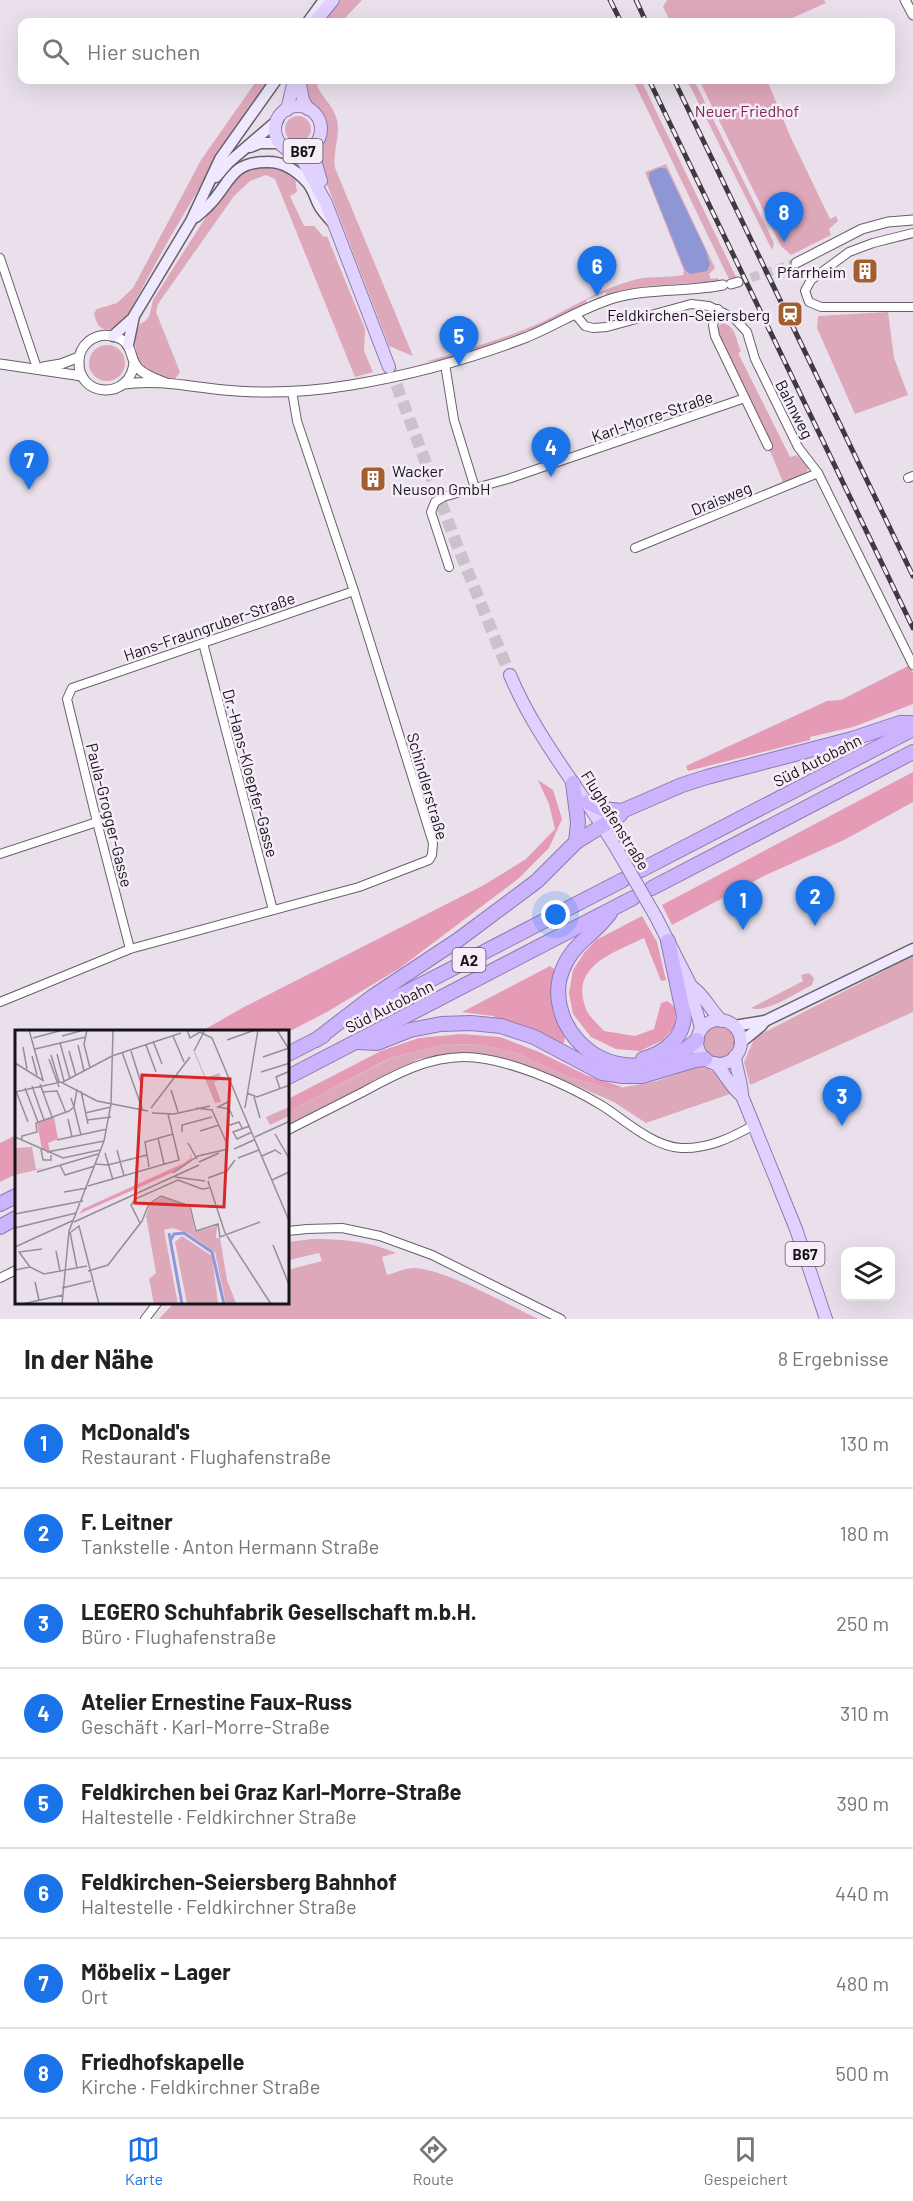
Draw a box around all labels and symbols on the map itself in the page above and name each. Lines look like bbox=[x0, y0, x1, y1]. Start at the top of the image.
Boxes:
park label: Neuer Friedhof bbox=[695, 101, 799, 120]
road number: B67 bbox=[284, 139, 322, 163]
pin: 8 bbox=[764, 192, 804, 242]
pin: 6 bbox=[578, 246, 616, 296]
building icon: Pfarrheim bbox=[850, 256, 880, 286]
place label: Pfarrheim bbox=[777, 262, 846, 281]
station icon: Feldkirchen-Seiersberg bbox=[775, 299, 805, 329]
place label: Feldkirchen-Seiersberg bbox=[607, 305, 770, 324]
pin: 5 bbox=[440, 316, 478, 366]
street label: Bahnweg bbox=[772, 376, 818, 442]
street label: Karl-Morre-Straße bbox=[589, 386, 715, 446]
pin: 4 bbox=[532, 428, 570, 477]
pin: 7 bbox=[9, 440, 48, 490]
place label: Wacker Neuson GmbH bbox=[392, 461, 490, 498]
building icon: Wacker Neuson GmbH bbox=[358, 464, 388, 494]
street label: Draisweg bbox=[688, 477, 754, 519]
street label: Hans-Fraungruber-Straße bbox=[121, 588, 297, 664]
street label: Dr.-Hans-Kloepfer-Gasse bbox=[219, 687, 283, 859]
street label: Schindlerstraße bbox=[404, 730, 452, 842]
street label: Süd Autobahn bbox=[770, 730, 864, 790]
street label: Paula-Grogger-Gasse bbox=[83, 741, 137, 889]
street label: Flughafenstraße bbox=[578, 767, 654, 873]
pin: 2 bbox=[796, 876, 834, 926]
pin: 1 bbox=[724, 880, 762, 930]
your location bbox=[541, 900, 570, 929]
road number: A2 bbox=[452, 948, 486, 972]
street label: Süd Autobahn bbox=[342, 976, 436, 1036]
inset map bbox=[15, 1030, 290, 1304]
pin: 3 bbox=[822, 1076, 862, 1126]
road number: B67 bbox=[786, 1242, 824, 1266]

